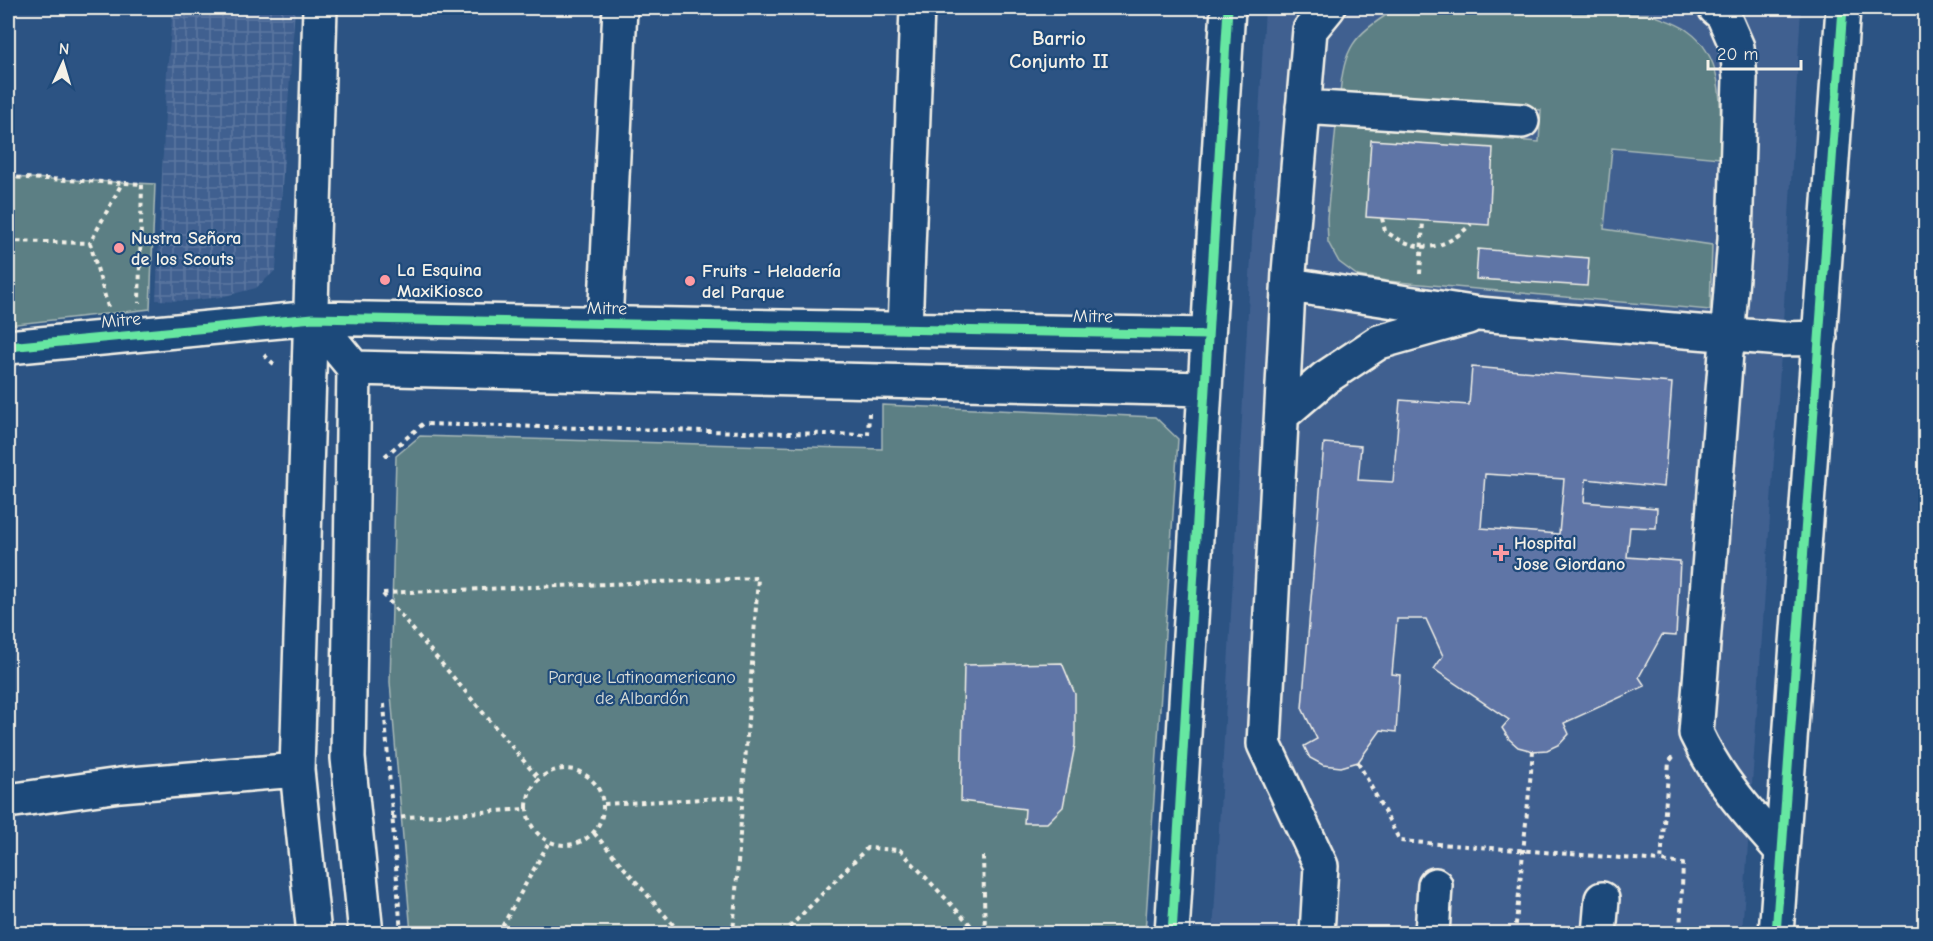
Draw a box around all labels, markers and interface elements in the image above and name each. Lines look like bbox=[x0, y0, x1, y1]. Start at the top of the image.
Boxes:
district label: Barrio Conjunto II bbox=[1009, 27, 1109, 73]
north arrow bbox=[33, 33, 93, 93]
scale bar bbox=[1708, 33, 1801, 71]
text: N bbox=[58, 40, 70, 58]
text: 20 m bbox=[1717, 44, 1758, 65]
place label: Nustra Señora de los Scouts bbox=[131, 228, 241, 270]
marker: Nustra Señora de los Scouts bbox=[112, 241, 126, 255]
place label: La Esquina MaxiKiosco bbox=[397, 260, 483, 302]
place label: Fruits - Heladería del Parque bbox=[702, 261, 841, 303]
marker: La Esquina MaxiKiosco bbox=[378, 273, 392, 287]
marker: Fruits - Heladería del Parque bbox=[683, 274, 697, 288]
street label: Mitre bbox=[587, 298, 627, 319]
street label: Mitre bbox=[1073, 306, 1113, 327]
street label: Mitre bbox=[100, 308, 142, 333]
place label: Hospital Jose Giordano bbox=[1514, 533, 1625, 575]
marker: Hospital Jose Giordano bbox=[1492, 544, 1510, 562]
park label: Parque Latinoamericano de Albardón bbox=[548, 667, 736, 709]

